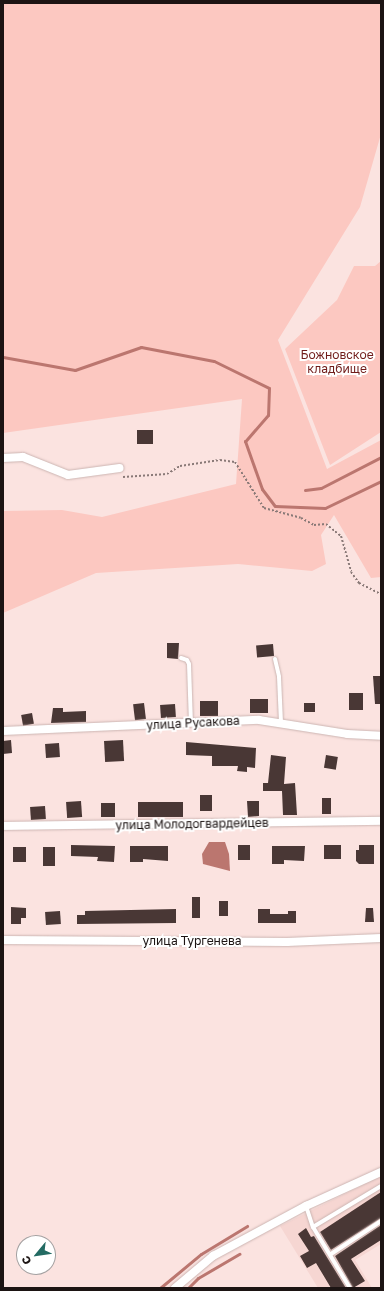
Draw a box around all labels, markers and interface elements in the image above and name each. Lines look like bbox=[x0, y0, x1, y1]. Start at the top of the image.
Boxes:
park label: Божновское кладбище bbox=[300, 348, 374, 376]
street label: улица Русакова bbox=[146, 713, 240, 733]
street label: улица Молодогвардейцев bbox=[115, 815, 269, 833]
street label: улица Тургенева bbox=[143, 934, 241, 948]
north arrow bbox=[16, 1235, 56, 1275]
text: С bbox=[18, 1254, 34, 1267]

